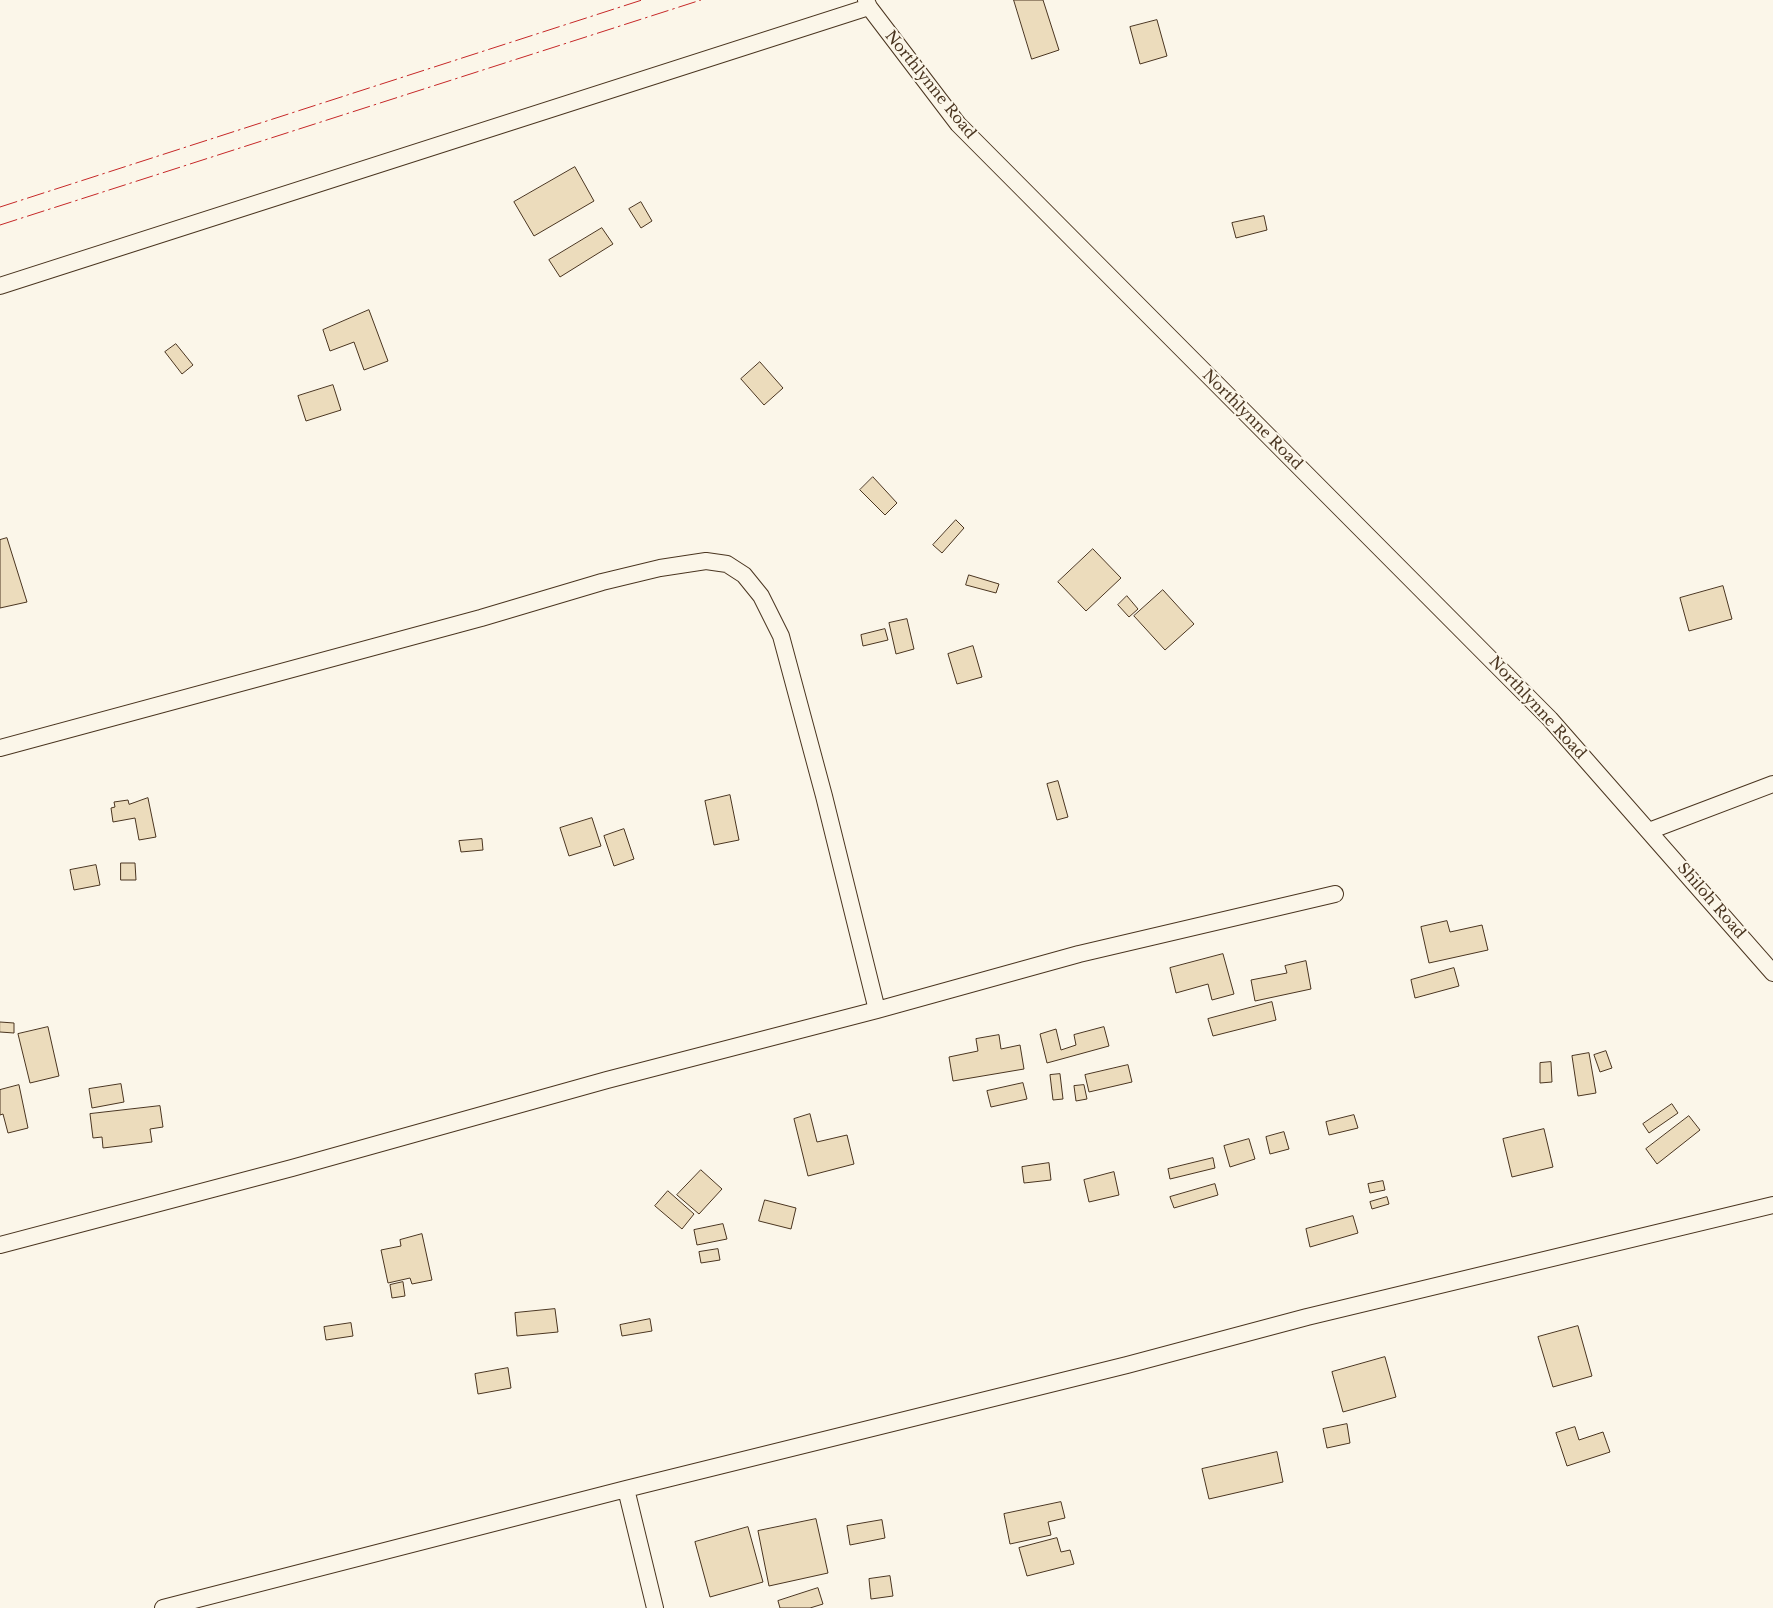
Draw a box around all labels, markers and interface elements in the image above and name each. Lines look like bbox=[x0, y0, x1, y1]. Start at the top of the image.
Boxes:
street label: Northlynne Road bbox=[881, 27, 979, 143]
street label: Northlynne Road bbox=[1198, 366, 1306, 474]
street label: Northlynne Road bbox=[1485, 653, 1589, 763]
street label: Shiloh Road bbox=[1673, 859, 1749, 943]

